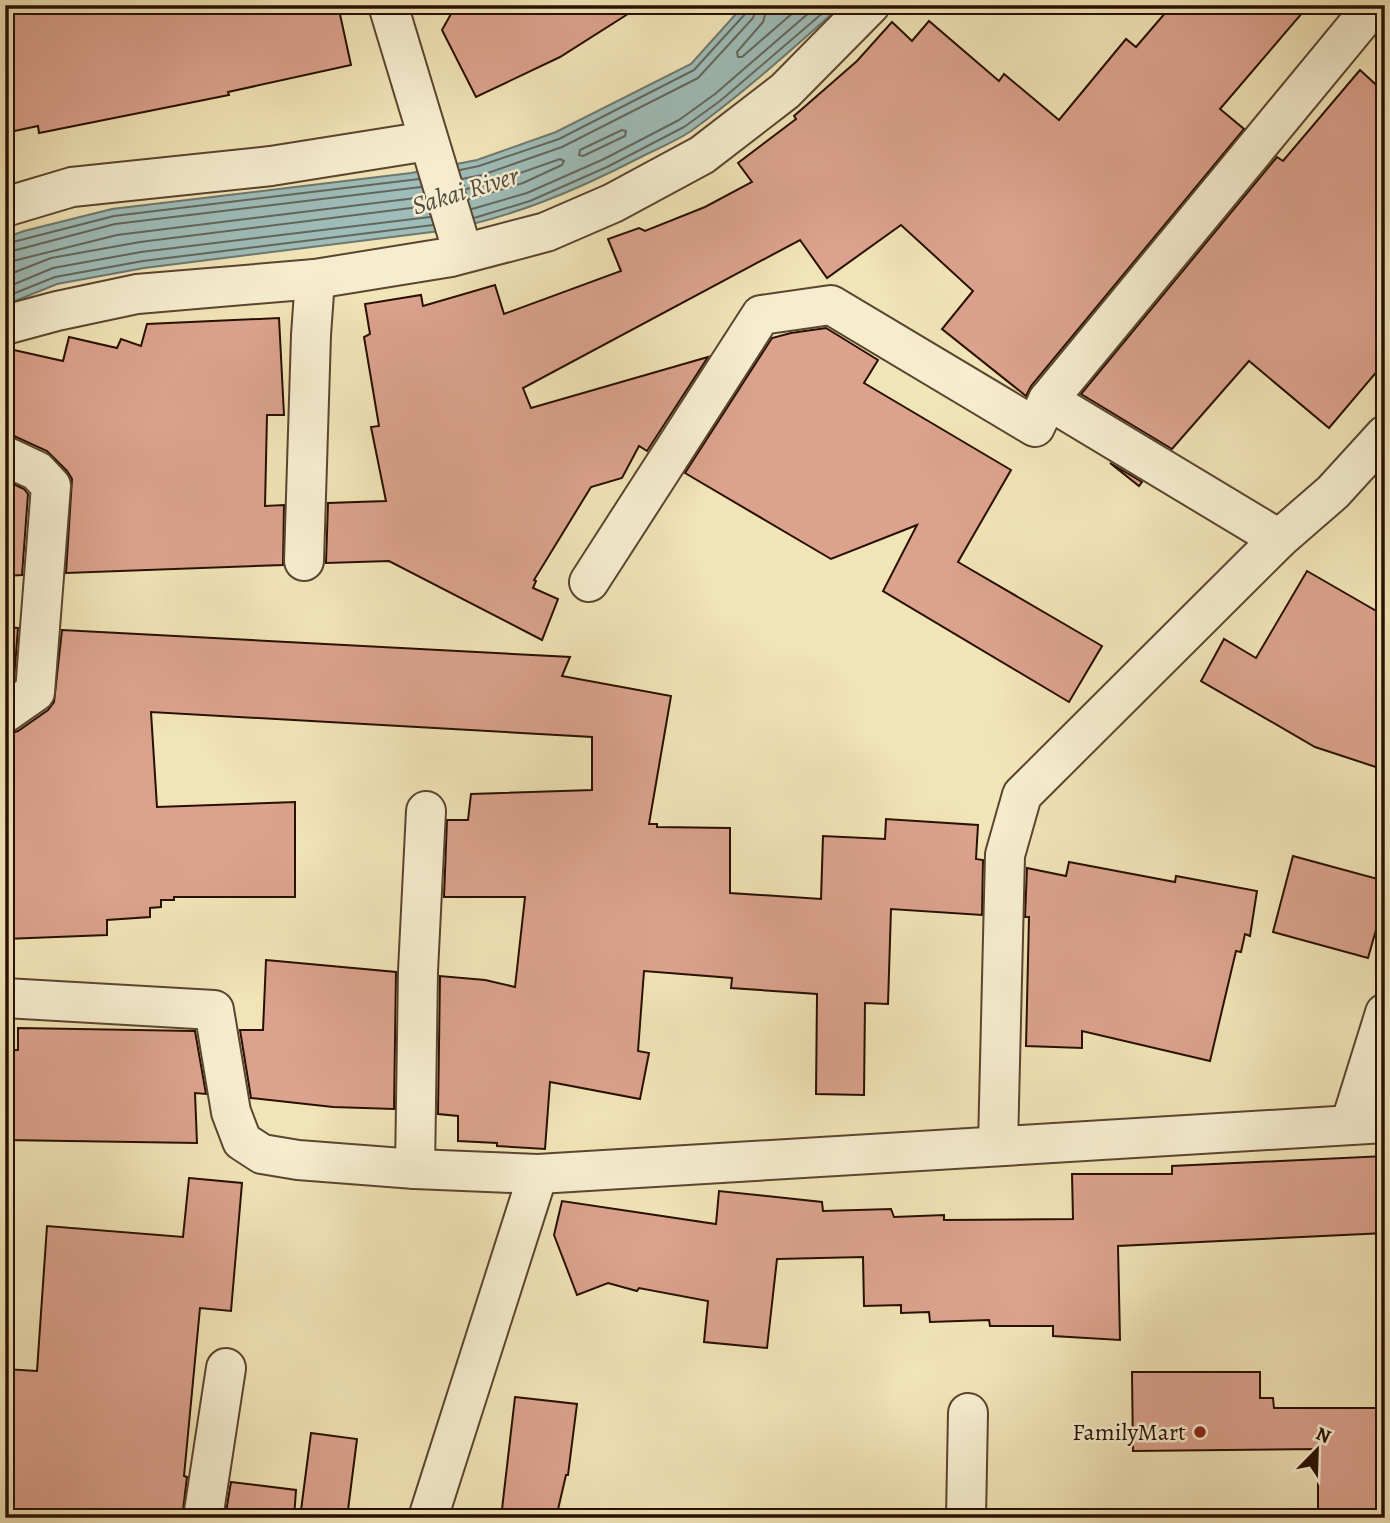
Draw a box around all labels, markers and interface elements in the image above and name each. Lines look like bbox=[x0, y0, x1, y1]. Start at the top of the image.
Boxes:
water label: Sakai River bbox=[408, 157, 524, 223]
north arrow bbox=[1282, 1414, 1352, 1484]
place label: FamilyMart bbox=[1072, 1416, 1186, 1448]
text: N bbox=[1312, 1421, 1335, 1450]
marker: FamilyMart bbox=[1192, 1424, 1208, 1440]

